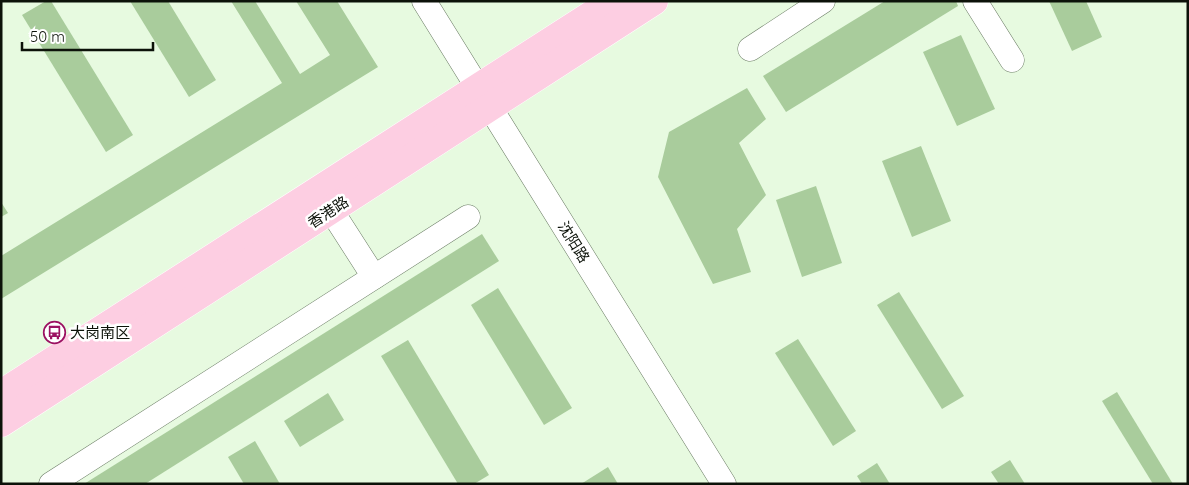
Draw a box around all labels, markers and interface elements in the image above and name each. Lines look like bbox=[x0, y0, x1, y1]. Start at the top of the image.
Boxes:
scale bar bbox=[22, 20, 154, 52]
text: 50 m bbox=[30, 27, 65, 46]
street label: 香港路 bbox=[304, 192, 352, 232]
street label: 沈阳路 bbox=[554, 218, 594, 266]
bus stop icon: 大岗南区 bbox=[42, 320, 66, 344]
place label: 大岗南区 bbox=[70, 323, 130, 342]

